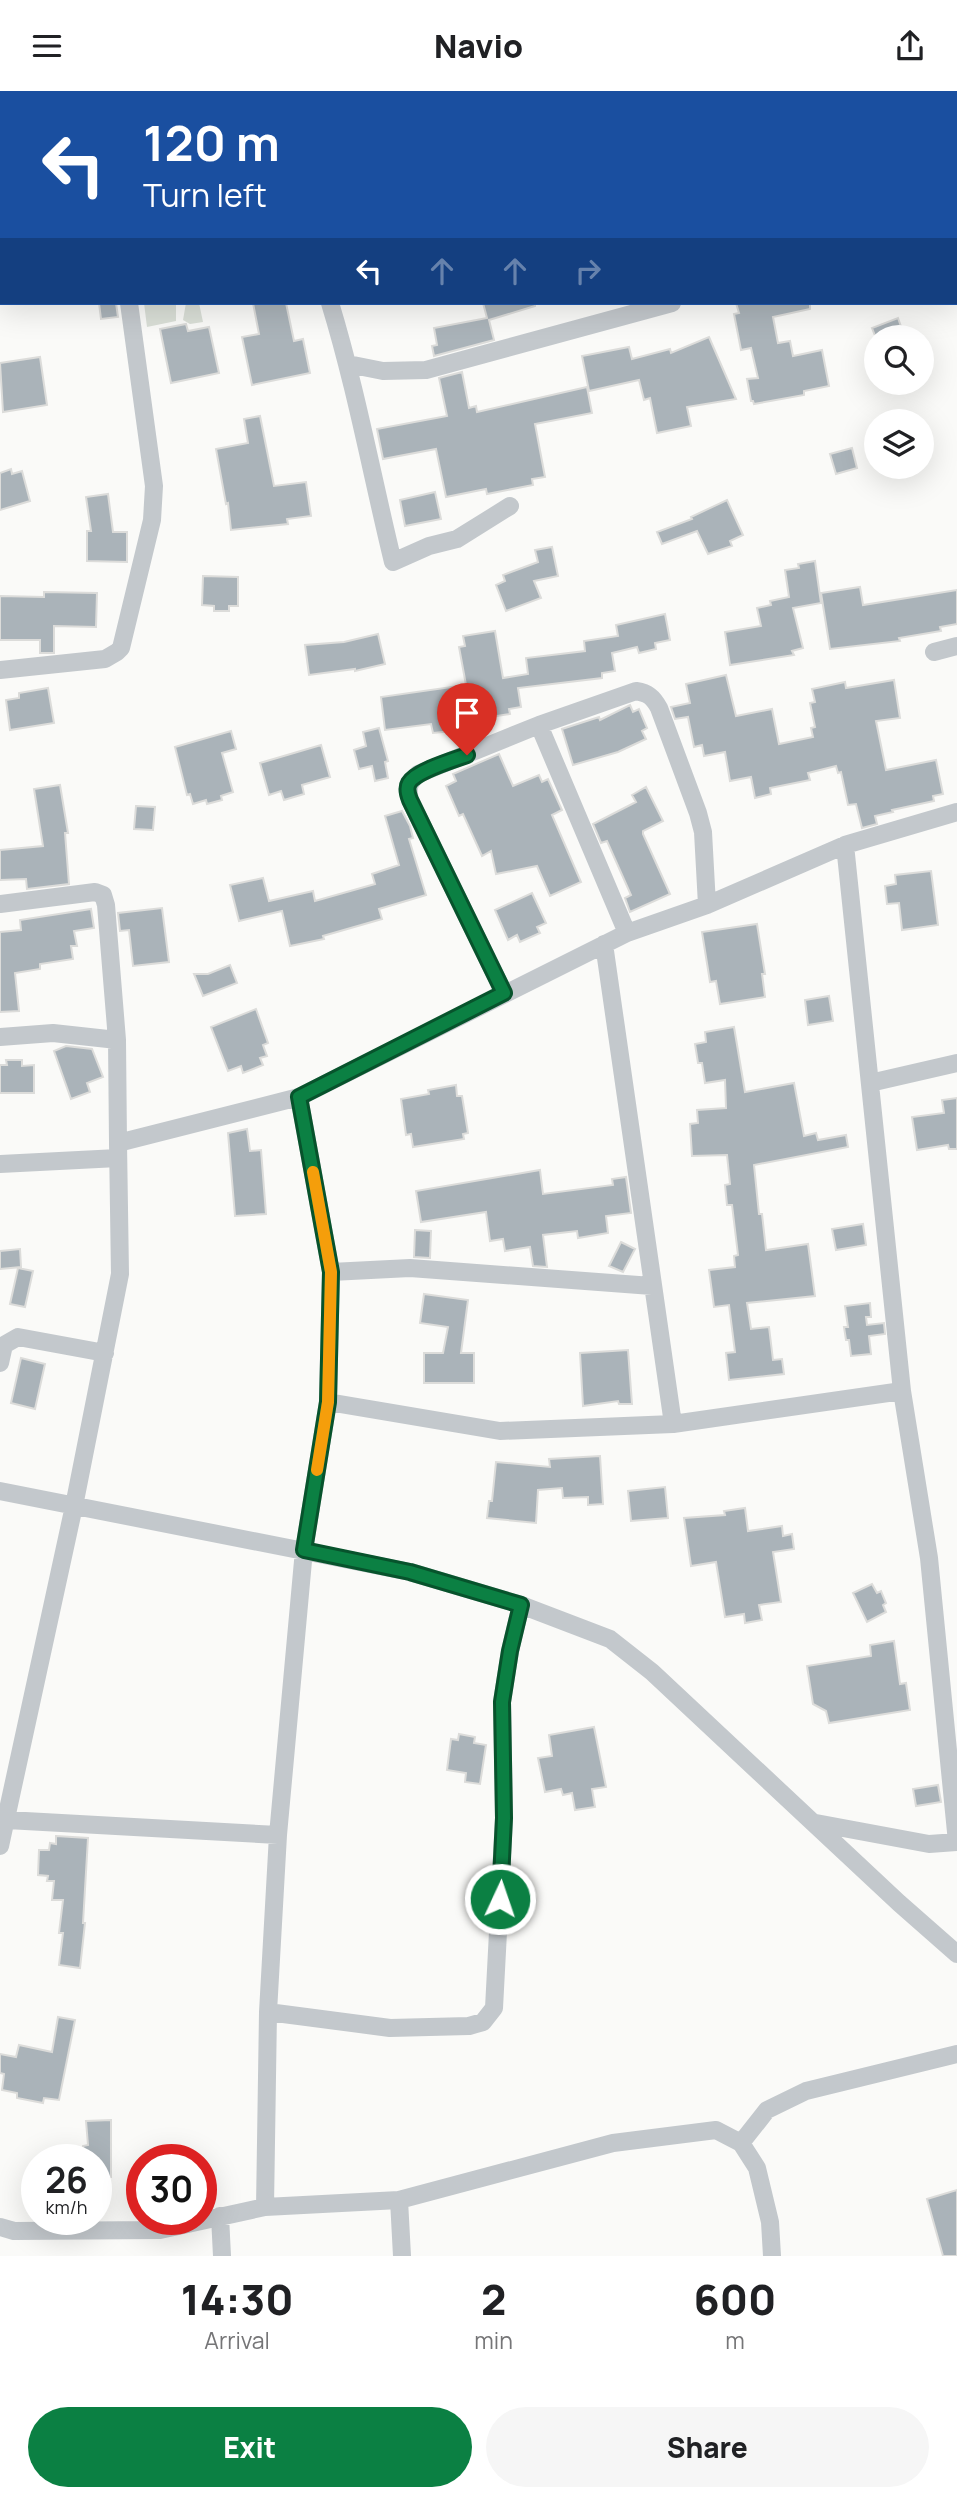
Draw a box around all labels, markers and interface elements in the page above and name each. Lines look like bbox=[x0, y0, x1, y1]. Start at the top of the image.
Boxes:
text: Navio bbox=[434, 24, 523, 68]
icon: menu bbox=[28, 27, 66, 65]
icon: share bbox=[891, 27, 929, 65]
text: 120 m bbox=[143, 109, 280, 176]
icon: left bbox=[28, 119, 119, 210]
text: Turn left bbox=[143, 173, 267, 217]
icon: left bbox=[350, 252, 388, 290]
icon: ahead bbox=[423, 252, 461, 290]
icon: ahead bbox=[496, 252, 534, 290]
icon: right bbox=[569, 252, 607, 290]
map controls bbox=[864, 325, 934, 479]
button: search bbox=[864, 325, 934, 395]
button: layers bbox=[864, 409, 934, 479]
pin bbox=[437, 683, 497, 755]
icon: arrive bbox=[448, 694, 486, 732]
position arrow bbox=[463, 1862, 537, 1936]
speed limit sign: 30 bbox=[126, 2144, 217, 2235]
text: 26 bbox=[45, 2156, 88, 2204]
text: km/h bbox=[46, 2195, 87, 2219]
text: 14:30 bbox=[181, 2270, 294, 2328]
text: 2 bbox=[481, 2270, 506, 2328]
text: 600 bbox=[694, 2270, 776, 2328]
text: Arrival bbox=[204, 2324, 270, 2356]
text: min bbox=[474, 2324, 513, 2356]
text: m bbox=[725, 2324, 745, 2356]
button: Exit bbox=[28, 2407, 472, 2487]
button: Share bbox=[486, 2407, 929, 2487]

